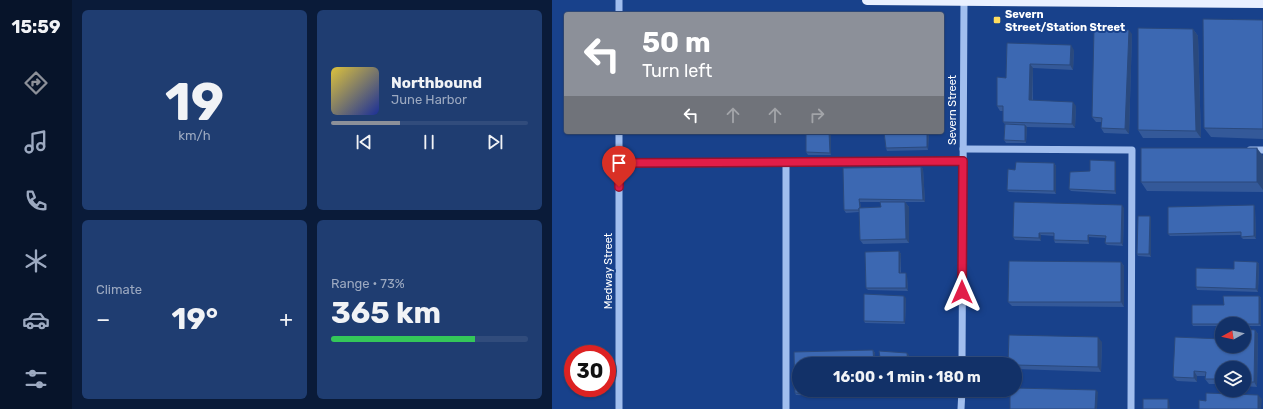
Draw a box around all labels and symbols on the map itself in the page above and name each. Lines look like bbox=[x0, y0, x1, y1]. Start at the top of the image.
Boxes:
place label: Severn Street/Station Street bbox=[1005, 8, 1125, 34]
marker: Severn Street/Station Street bbox=[992, 15, 1002, 25]
street label: Severn Street bbox=[946, 74, 959, 145]
pin bbox=[602, 146, 636, 187]
street label: Medway Street bbox=[602, 232, 615, 309]
position arrow bbox=[941, 271, 983, 313]
north arrow bbox=[1215, 317, 1251, 353]
speed limit sign: 30 bbox=[564, 345, 616, 397]

